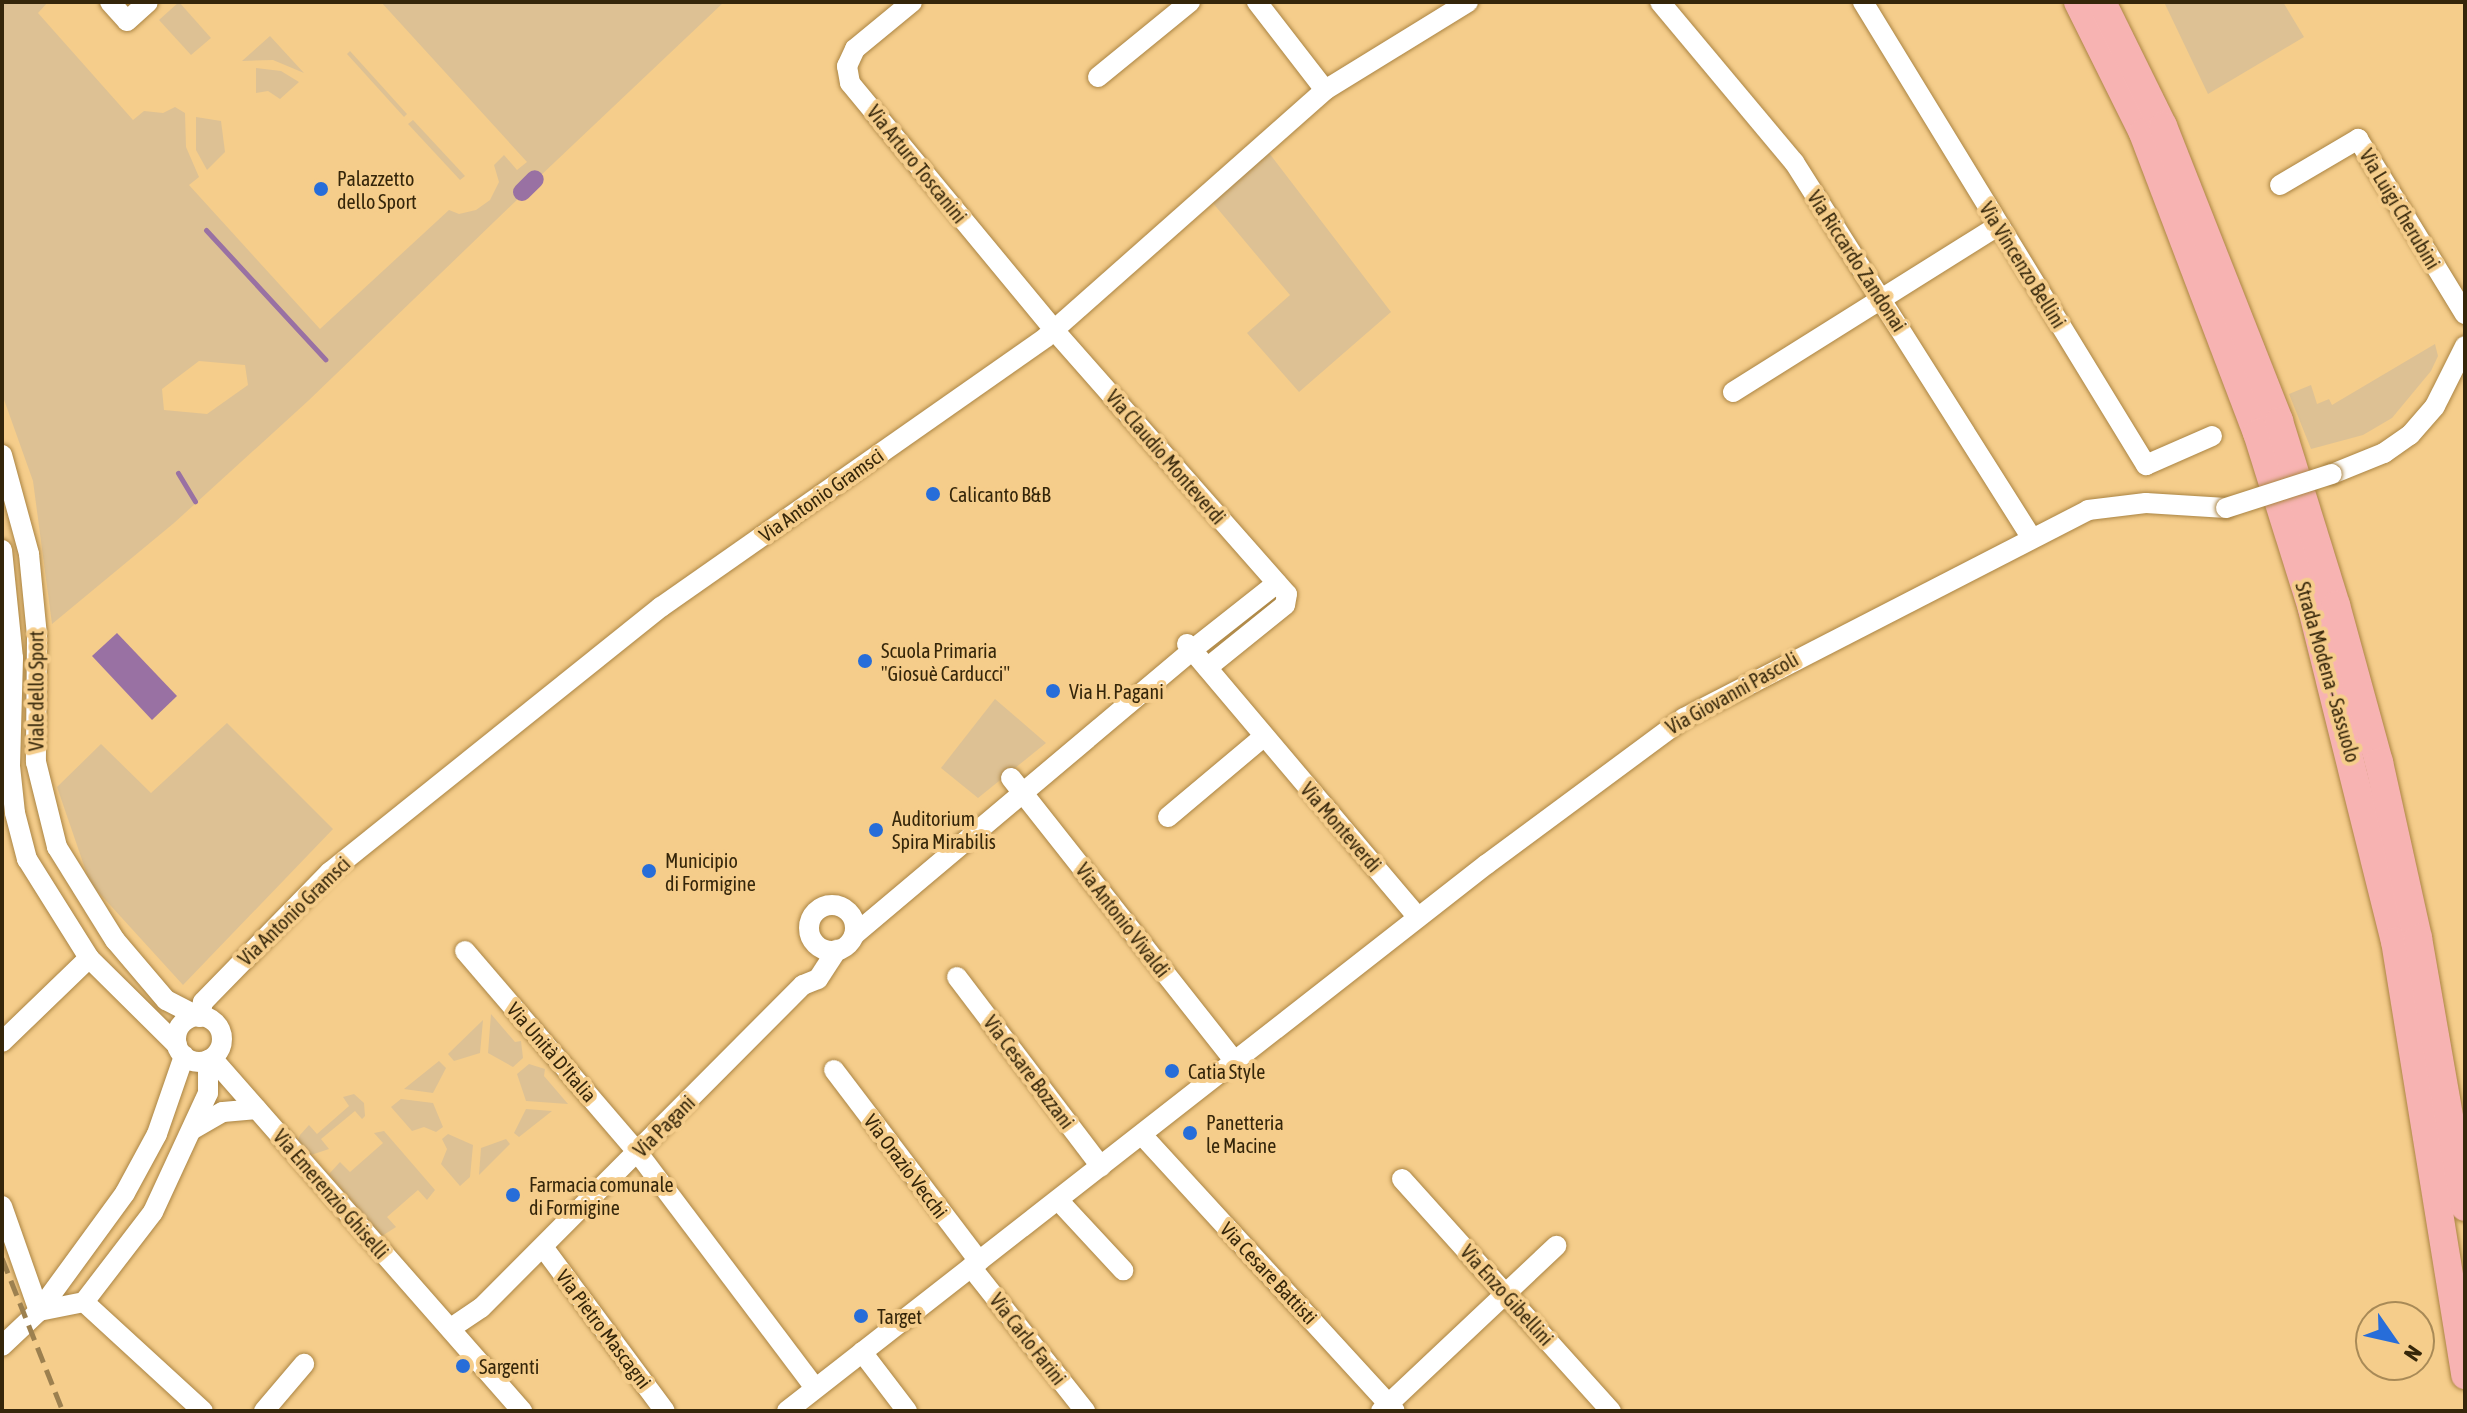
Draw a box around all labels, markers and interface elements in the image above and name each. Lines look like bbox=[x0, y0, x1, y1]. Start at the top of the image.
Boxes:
street label: Via Arturo Toscanini bbox=[862, 100, 972, 228]
street label: Via Luigi Cherubini bbox=[2355, 144, 2445, 274]
place label: Palazzetto dello Sport bbox=[337, 166, 417, 213]
marker: Palazzetto dello Sport bbox=[312, 180, 330, 198]
street label: Via Riccardo Zandonai bbox=[1803, 186, 1911, 336]
street label: Via Vincenzo Bellini bbox=[1975, 198, 2071, 332]
street label: Via Claudio Monteverdi bbox=[1101, 385, 1231, 529]
street label: Via Antonio Gramsci bbox=[754, 443, 888, 547]
place label: Calicanto B&B bbox=[949, 482, 1051, 506]
marker: Calicanto B&B bbox=[924, 485, 942, 503]
street label: Strada Modena - Sassuolo bbox=[2291, 579, 2365, 765]
street label: Viale dello Sport bbox=[24, 631, 48, 751]
place label: Scuola Primaria "Giosuè Carducci" bbox=[881, 638, 1010, 685]
street label: Via Giovanni Pascoli bbox=[1662, 647, 1802, 739]
marker: Scuola Primaria "Giosuè Carducci" bbox=[856, 652, 874, 670]
place label: Via H. Pagani bbox=[1069, 679, 1164, 703]
marker: Via H. Pagani bbox=[1044, 682, 1062, 700]
street label: Via Monteverdi bbox=[1296, 777, 1386, 877]
place label: Auditorium Spira Mirabilis bbox=[892, 806, 996, 853]
marker: Auditorium Spira Mirabilis bbox=[867, 821, 885, 839]
place label: Municipio di Formigine bbox=[665, 848, 756, 895]
street label: Via Antonio Gramsci bbox=[233, 852, 355, 970]
street label: Via Antonio Vivaldi bbox=[1071, 858, 1175, 982]
marker: Municipio di Formigine bbox=[640, 862, 658, 880]
street label: Via Unità D'Italia bbox=[502, 997, 602, 1107]
street label: Via Cesare Bozzani bbox=[979, 1011, 1079, 1133]
place label: Catia Style bbox=[1188, 1059, 1265, 1083]
marker: Catia Style bbox=[1163, 1062, 1181, 1080]
street label: Via Pagani bbox=[628, 1090, 700, 1162]
street label: Via Orazio Vecchi bbox=[859, 1109, 953, 1223]
place label: Panetteria le Macine bbox=[1206, 1110, 1284, 1157]
marker: Panetteria le Macine bbox=[1181, 1124, 1199, 1142]
street label: Via Emerenzio Ghiselli bbox=[268, 1125, 394, 1263]
place label: Farmacia comunale di Formigine bbox=[529, 1172, 674, 1219]
marker: Farmacia comunale di Formigine bbox=[504, 1186, 522, 1204]
street label: Via Cesare Battisti bbox=[1216, 1217, 1322, 1329]
street label: Via Enzo Gibellini bbox=[1456, 1240, 1558, 1350]
street label: Via Pietro Mascagni bbox=[551, 1265, 657, 1393]
street label: Via Carlo Farini bbox=[985, 1288, 1071, 1390]
north arrow bbox=[2355, 1301, 2435, 1381]
place label: Target bbox=[877, 1304, 922, 1328]
marker: Target bbox=[852, 1307, 870, 1325]
text: N bbox=[2399, 1341, 2428, 1366]
place label: Sargenti bbox=[479, 1354, 539, 1378]
marker: Sargenti bbox=[454, 1357, 472, 1375]

